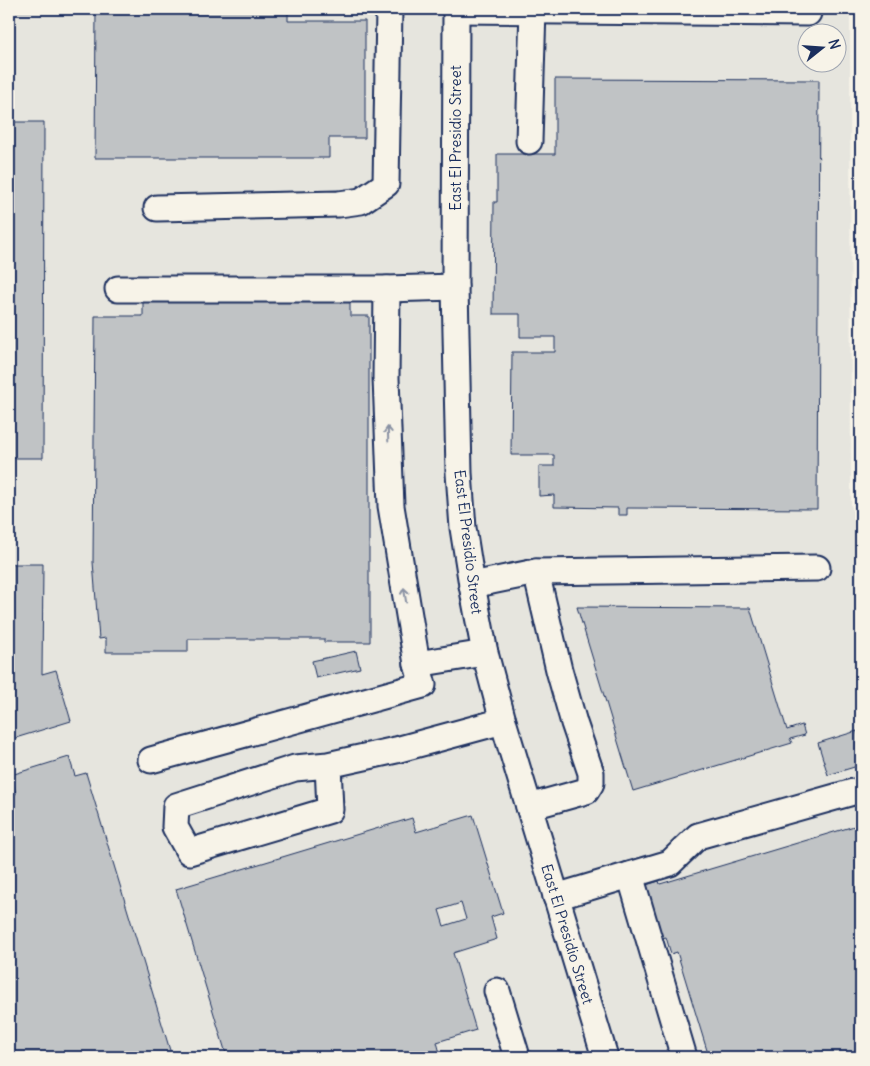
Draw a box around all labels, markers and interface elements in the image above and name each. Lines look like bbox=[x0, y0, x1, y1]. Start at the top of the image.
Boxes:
north arrow bbox=[798, 22, 848, 72]
text: N bbox=[824, 37, 844, 51]
street label: East El Presidio Street bbox=[446, 65, 465, 211]
one-way arrow bbox=[384, 426, 393, 442]
street label: East El Presidio Street bbox=[450, 469, 487, 615]
one-way arrow bbox=[400, 587, 410, 603]
street label: East El Presidio Street bbox=[537, 861, 598, 1006]

